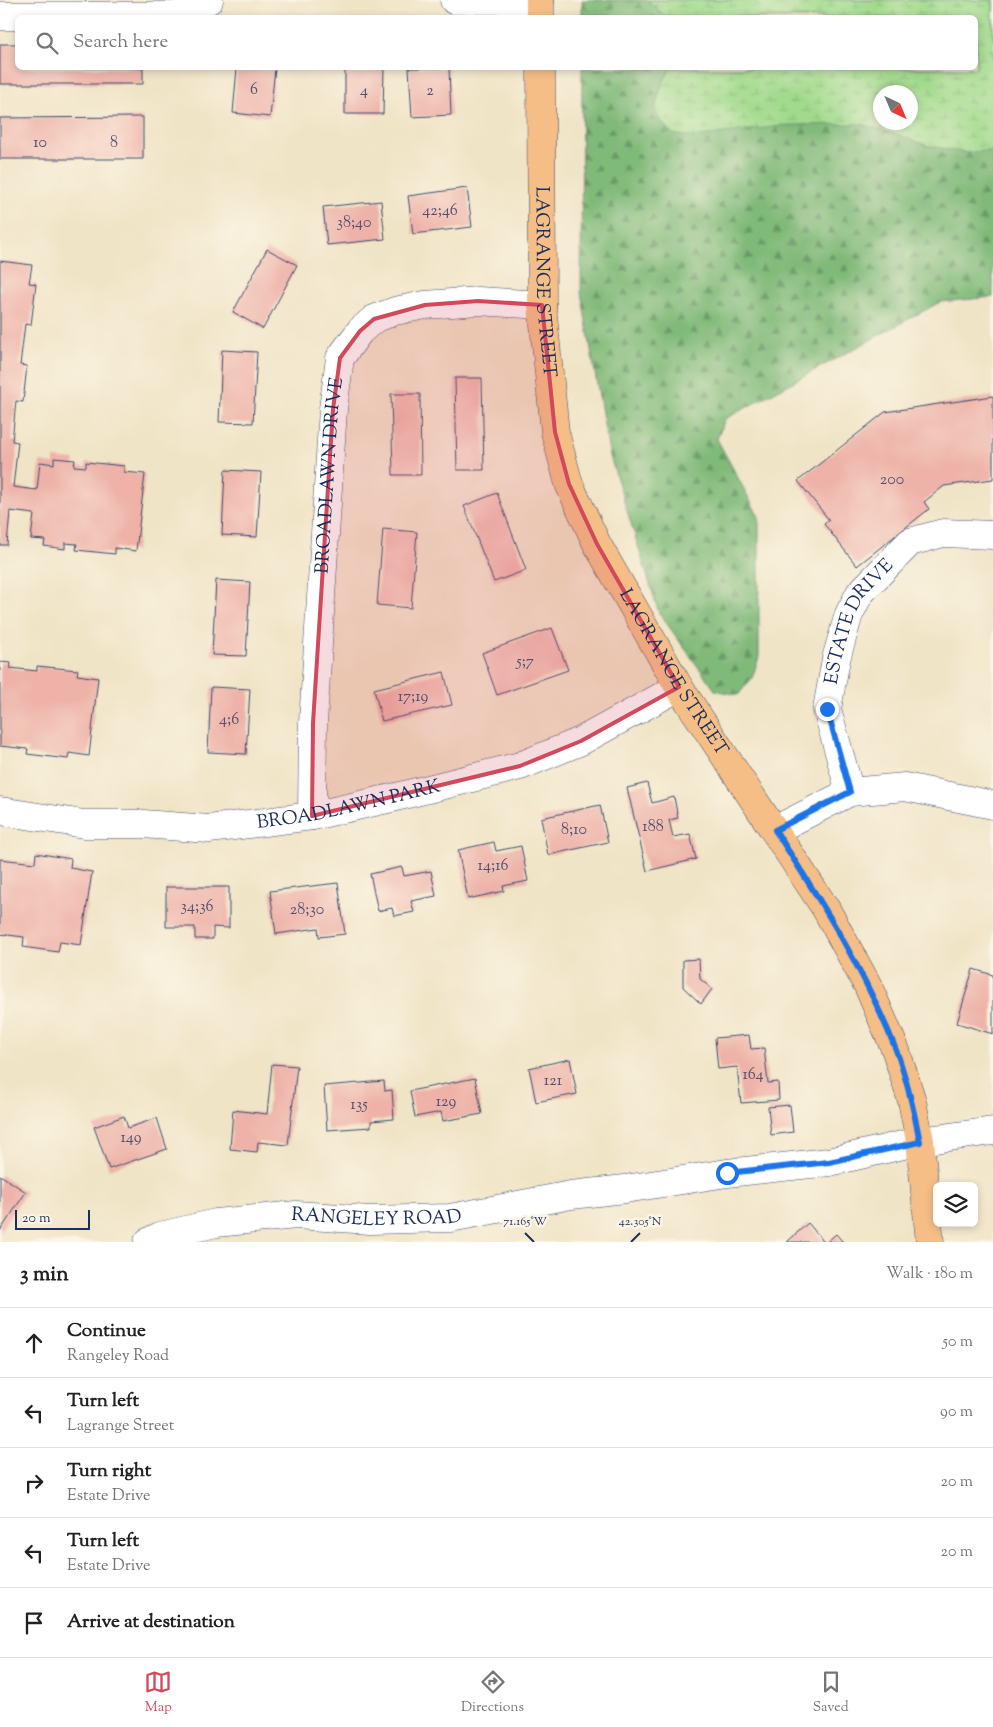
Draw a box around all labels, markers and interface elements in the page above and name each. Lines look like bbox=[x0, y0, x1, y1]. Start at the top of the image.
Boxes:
search box bbox=[15, 15, 978, 70]
icon: search bbox=[33, 29, 61, 57]
text: Search here bbox=[73, 29, 168, 56]
house number: 6 bbox=[250, 79, 258, 102]
house number: 4 bbox=[360, 80, 368, 103]
house number: 2 bbox=[426, 80, 434, 103]
north arrow bbox=[873, 85, 918, 130]
house number: 10 bbox=[33, 132, 47, 155]
house number: 8 bbox=[110, 132, 118, 155]
street label: LAGRANGE STREET bbox=[528, 186, 563, 379]
house number: 42;46 bbox=[422, 200, 458, 223]
house number: 38;40 bbox=[336, 212, 372, 235]
street label: BROADLAWN DRIVE bbox=[309, 375, 351, 575]
house number: 200 bbox=[880, 469, 904, 492]
street label: ESTATE DRIVE bbox=[818, 552, 900, 686]
street label: LAGRANGE STREET bbox=[612, 584, 735, 761]
house number: 5;7 bbox=[515, 651, 534, 674]
house number: 17;19 bbox=[398, 686, 429, 709]
route end bbox=[816, 698, 839, 721]
house number: 4;6 bbox=[219, 709, 239, 732]
street label: BROADLAWN PARK bbox=[255, 773, 444, 836]
house number: 188 bbox=[642, 816, 664, 839]
house number: 8;10 bbox=[561, 819, 587, 842]
house number: 14;16 bbox=[477, 855, 509, 878]
house number: 34;36 bbox=[181, 896, 214, 919]
house number: 28;30 bbox=[290, 899, 324, 922]
house number: 164 bbox=[742, 1064, 764, 1087]
house number: 121 bbox=[544, 1070, 563, 1093]
house number: 129 bbox=[436, 1091, 457, 1114]
house number: 135 bbox=[350, 1094, 368, 1117]
house number: 149 bbox=[120, 1127, 142, 1150]
route start bbox=[716, 1162, 739, 1185]
map controls bbox=[933, 1182, 978, 1227]
button: layers bbox=[933, 1182, 978, 1227]
street label: RANGELEY ROAD bbox=[290, 1201, 464, 1234]
scale bar bbox=[15, 1207, 90, 1230]
text: 20 m bbox=[22, 1209, 51, 1229]
text: 71.165°W bbox=[503, 1213, 548, 1231]
text: 42.305°N bbox=[619, 1213, 662, 1231]
text: 3 min bbox=[20, 1260, 69, 1290]
text: Walk · 180 m bbox=[886, 1263, 973, 1286]
text: Continue bbox=[67, 1318, 146, 1345]
icon: ahead bbox=[20, 1329, 48, 1357]
text: 50 m bbox=[942, 1331, 973, 1354]
text: Rangeley Road bbox=[67, 1345, 169, 1368]
text: Turn left bbox=[67, 1388, 139, 1415]
icon: left bbox=[20, 1399, 48, 1427]
text: 90 m bbox=[940, 1401, 973, 1424]
text: Lagrange Street bbox=[67, 1415, 174, 1438]
text: Turn right bbox=[67, 1458, 151, 1485]
icon: right bbox=[20, 1469, 48, 1497]
text: 20 m bbox=[940, 1471, 973, 1494]
text: Estate Drive bbox=[67, 1485, 150, 1508]
text: Turn left bbox=[67, 1528, 139, 1555]
icon: left bbox=[20, 1539, 48, 1567]
text: 20 m bbox=[940, 1541, 973, 1564]
text: Estate Drive bbox=[67, 1555, 150, 1578]
icon: arrive bbox=[20, 1609, 48, 1637]
text: Arrive at destination bbox=[67, 1609, 235, 1636]
tab: Map bbox=[144, 1668, 172, 1718]
tab: Directions bbox=[461, 1668, 524, 1718]
tab: Saved bbox=[813, 1668, 849, 1718]

